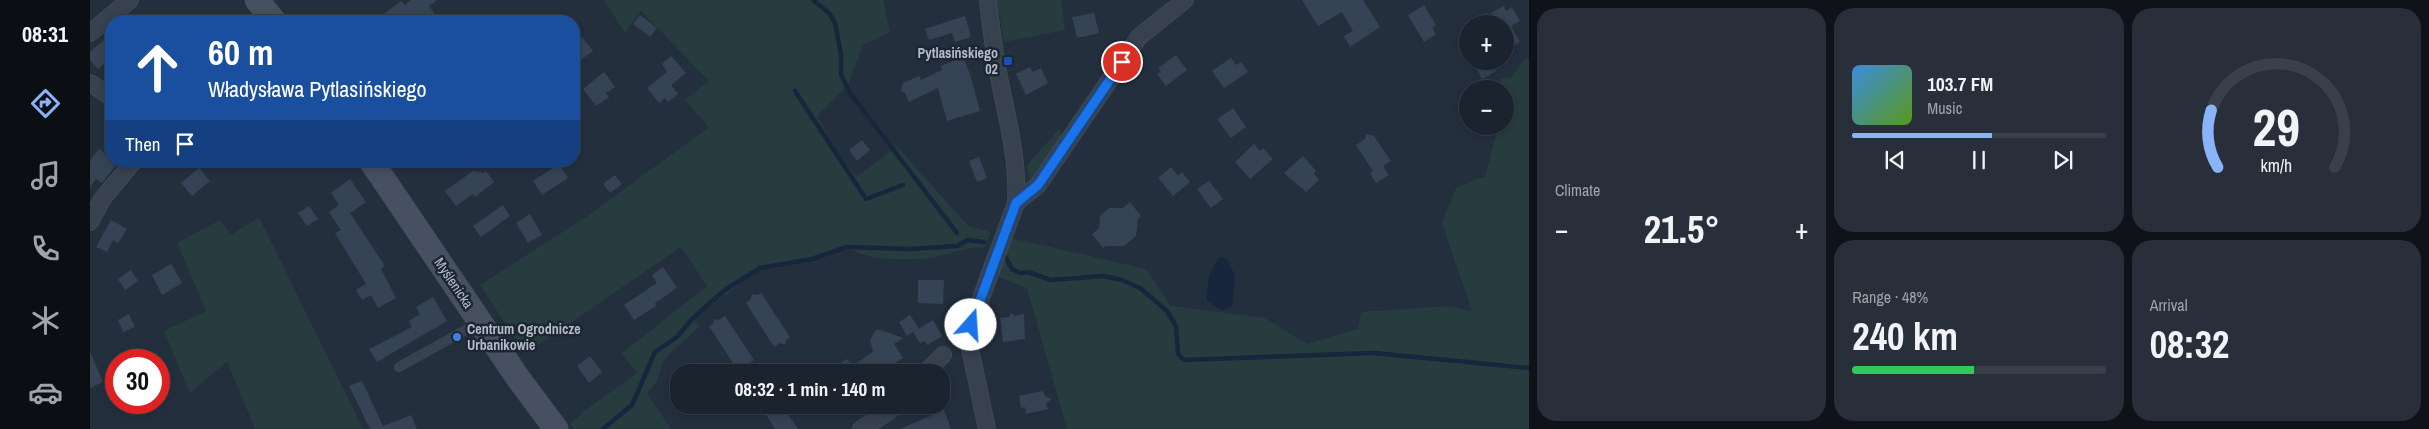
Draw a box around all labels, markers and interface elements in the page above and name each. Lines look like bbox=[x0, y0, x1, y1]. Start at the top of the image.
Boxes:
map controls bbox=[1459, 15, 1514, 135]
button: + bbox=[1459, 15, 1514, 70]
text: 08:31 bbox=[22, 19, 68, 49]
text: 60 m bbox=[208, 29, 273, 76]
icon: ahead bbox=[125, 35, 190, 100]
pin bbox=[1101, 41, 1143, 83]
place label: Pytlasińskiego 02 bbox=[918, 44, 998, 78]
icon: arrive bbox=[1108, 48, 1136, 76]
marker: Pytlasińskiego 02 bbox=[1002, 55, 1014, 67]
text: 103.7 FM bbox=[1927, 71, 1993, 97]
text: Władysława Pytlasińskiego bbox=[208, 74, 427, 104]
button: − bbox=[1459, 80, 1514, 135]
icon: directions bbox=[28, 86, 63, 121]
text: 29 bbox=[2253, 92, 2300, 162]
text: Music bbox=[1927, 97, 1962, 119]
icon: arrive bbox=[171, 130, 199, 158]
text: Then bbox=[125, 131, 161, 157]
icon: previous bbox=[1881, 146, 1909, 174]
icon: pause bbox=[1965, 146, 1993, 174]
icon: next bbox=[2049, 146, 2077, 174]
text: km/h bbox=[2260, 154, 2292, 178]
icon: music bbox=[28, 158, 63, 193]
text: Climate bbox=[1555, 179, 1600, 201]
text: 21.5° bbox=[1644, 204, 1720, 255]
text: − bbox=[1555, 210, 1568, 248]
text: + bbox=[1795, 210, 1808, 248]
icon: phone bbox=[28, 231, 63, 266]
street label: Myślenicka bbox=[430, 254, 478, 312]
text: Range · 48% bbox=[1852, 286, 1928, 308]
text: Arrival bbox=[2150, 294, 2188, 316]
position arrow bbox=[944, 298, 996, 350]
icon: climate bbox=[28, 303, 63, 338]
text: 240 km bbox=[1852, 311, 1958, 362]
text: 08:32 bbox=[2150, 319, 2229, 370]
place label: Centrum Ogrodnicze Urbanikowie bbox=[467, 320, 581, 354]
marker: Centrum Ogrodnicze Urbanikowie bbox=[451, 331, 463, 343]
speed limit sign: 30 bbox=[105, 349, 170, 414]
icon: car bbox=[28, 375, 63, 410]
text: 08:32 · 1 min · 140 m bbox=[735, 376, 885, 402]

